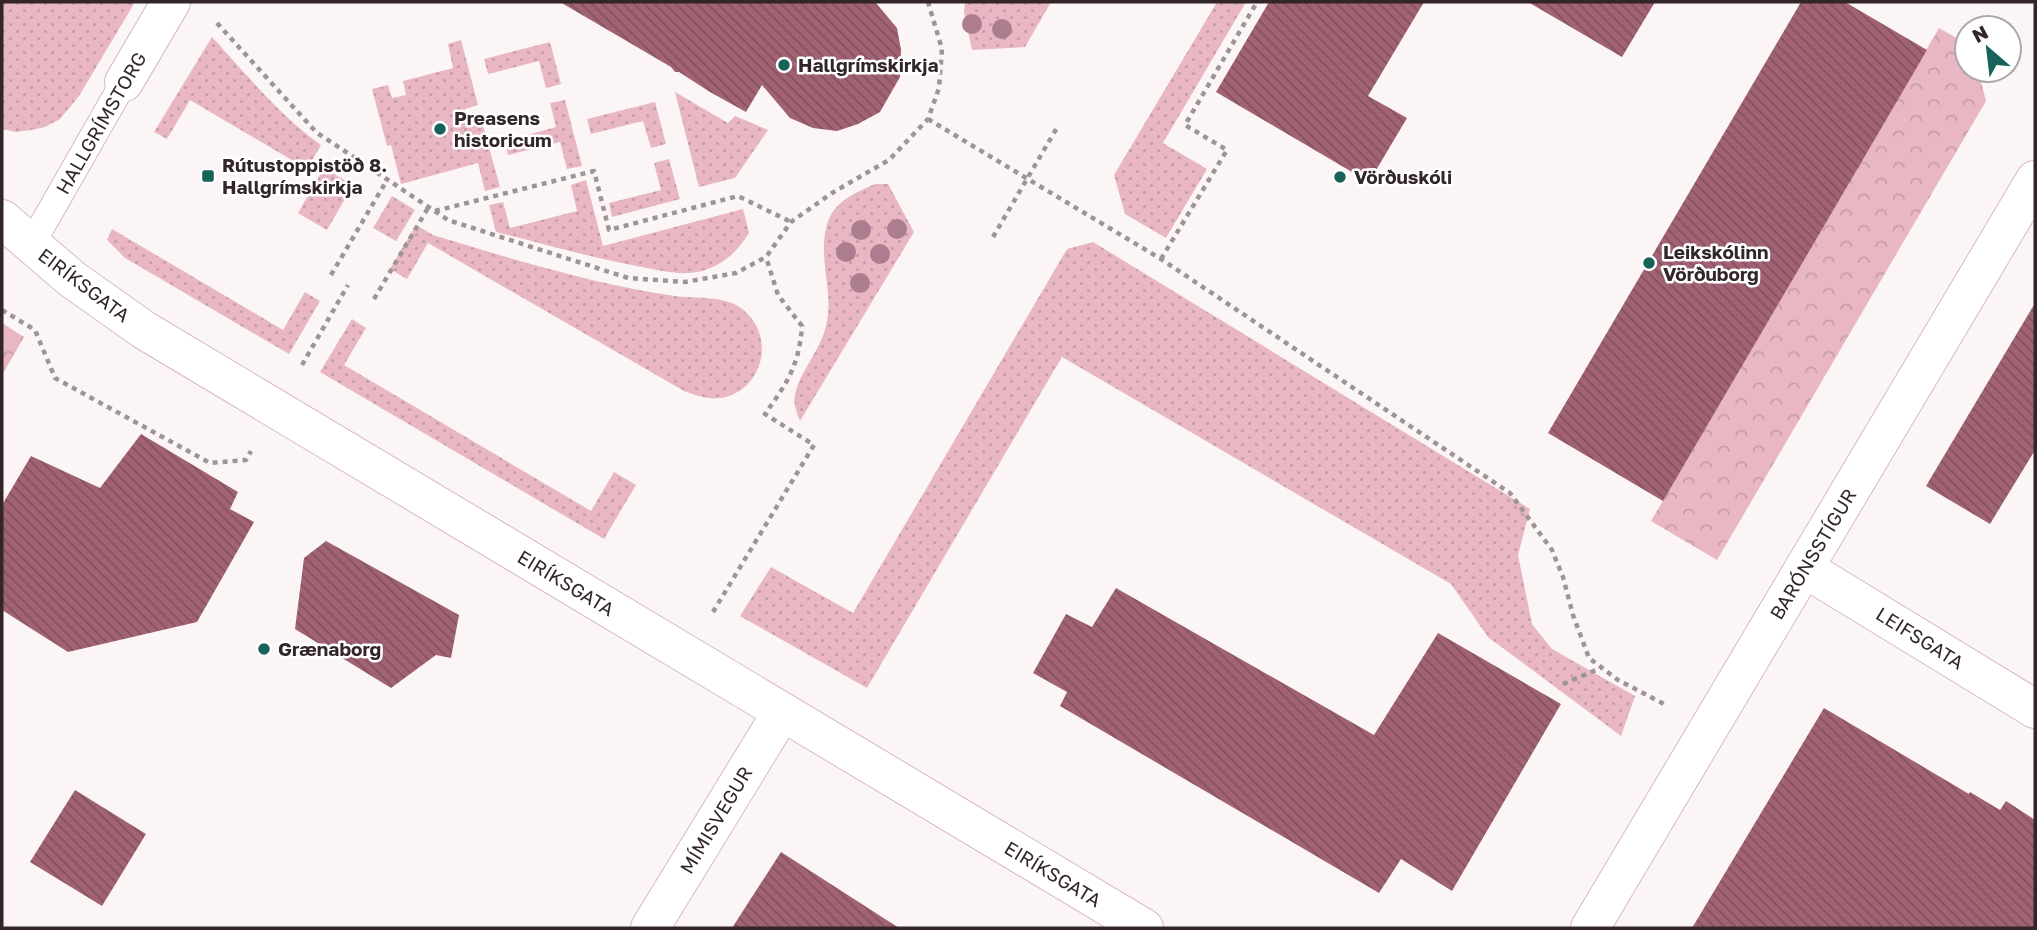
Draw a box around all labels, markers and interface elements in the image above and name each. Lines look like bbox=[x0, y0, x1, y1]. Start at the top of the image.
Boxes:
north arrow bbox=[1953, 14, 2023, 84]
text: N bbox=[1968, 20, 1992, 47]
street label: HALLGRÍMSTORG bbox=[50, 48, 151, 198]
place label: Hallgrímskirkja bbox=[798, 53, 939, 76]
marker: Hallgrímskirkja bbox=[776, 57, 792, 73]
place label: Preasens historicum bbox=[454, 106, 552, 151]
marker: Preasens historicum bbox=[432, 121, 448, 137]
place label: Rútustoppistöð 8. Hallgrímskirkja bbox=[222, 153, 387, 198]
place label: Vörðuskóli bbox=[1354, 165, 1452, 188]
marker: Rútustoppistöð 8. Hallgrímskirkja bbox=[200, 168, 216, 184]
marker: Vörðuskóli bbox=[1332, 169, 1348, 185]
place label: Leikskólinn Vörðuborg bbox=[1663, 240, 1768, 285]
street label: EIRÍKSGATA bbox=[34, 243, 135, 327]
marker: Leikskólinn Vörðuborg bbox=[1641, 255, 1657, 271]
street label: BARÓNSSTÍGUR bbox=[1764, 484, 1861, 623]
street label: EIRÍKSGATA bbox=[514, 545, 619, 621]
street label: LEIFSGATA bbox=[1872, 602, 1969, 674]
place label: Grænaborg bbox=[278, 637, 381, 660]
marker: Grænaborg bbox=[256, 641, 272, 657]
street label: MÍMISVEGUR bbox=[675, 762, 757, 877]
street label: EIRÍKSGATA bbox=[1001, 836, 1106, 912]

